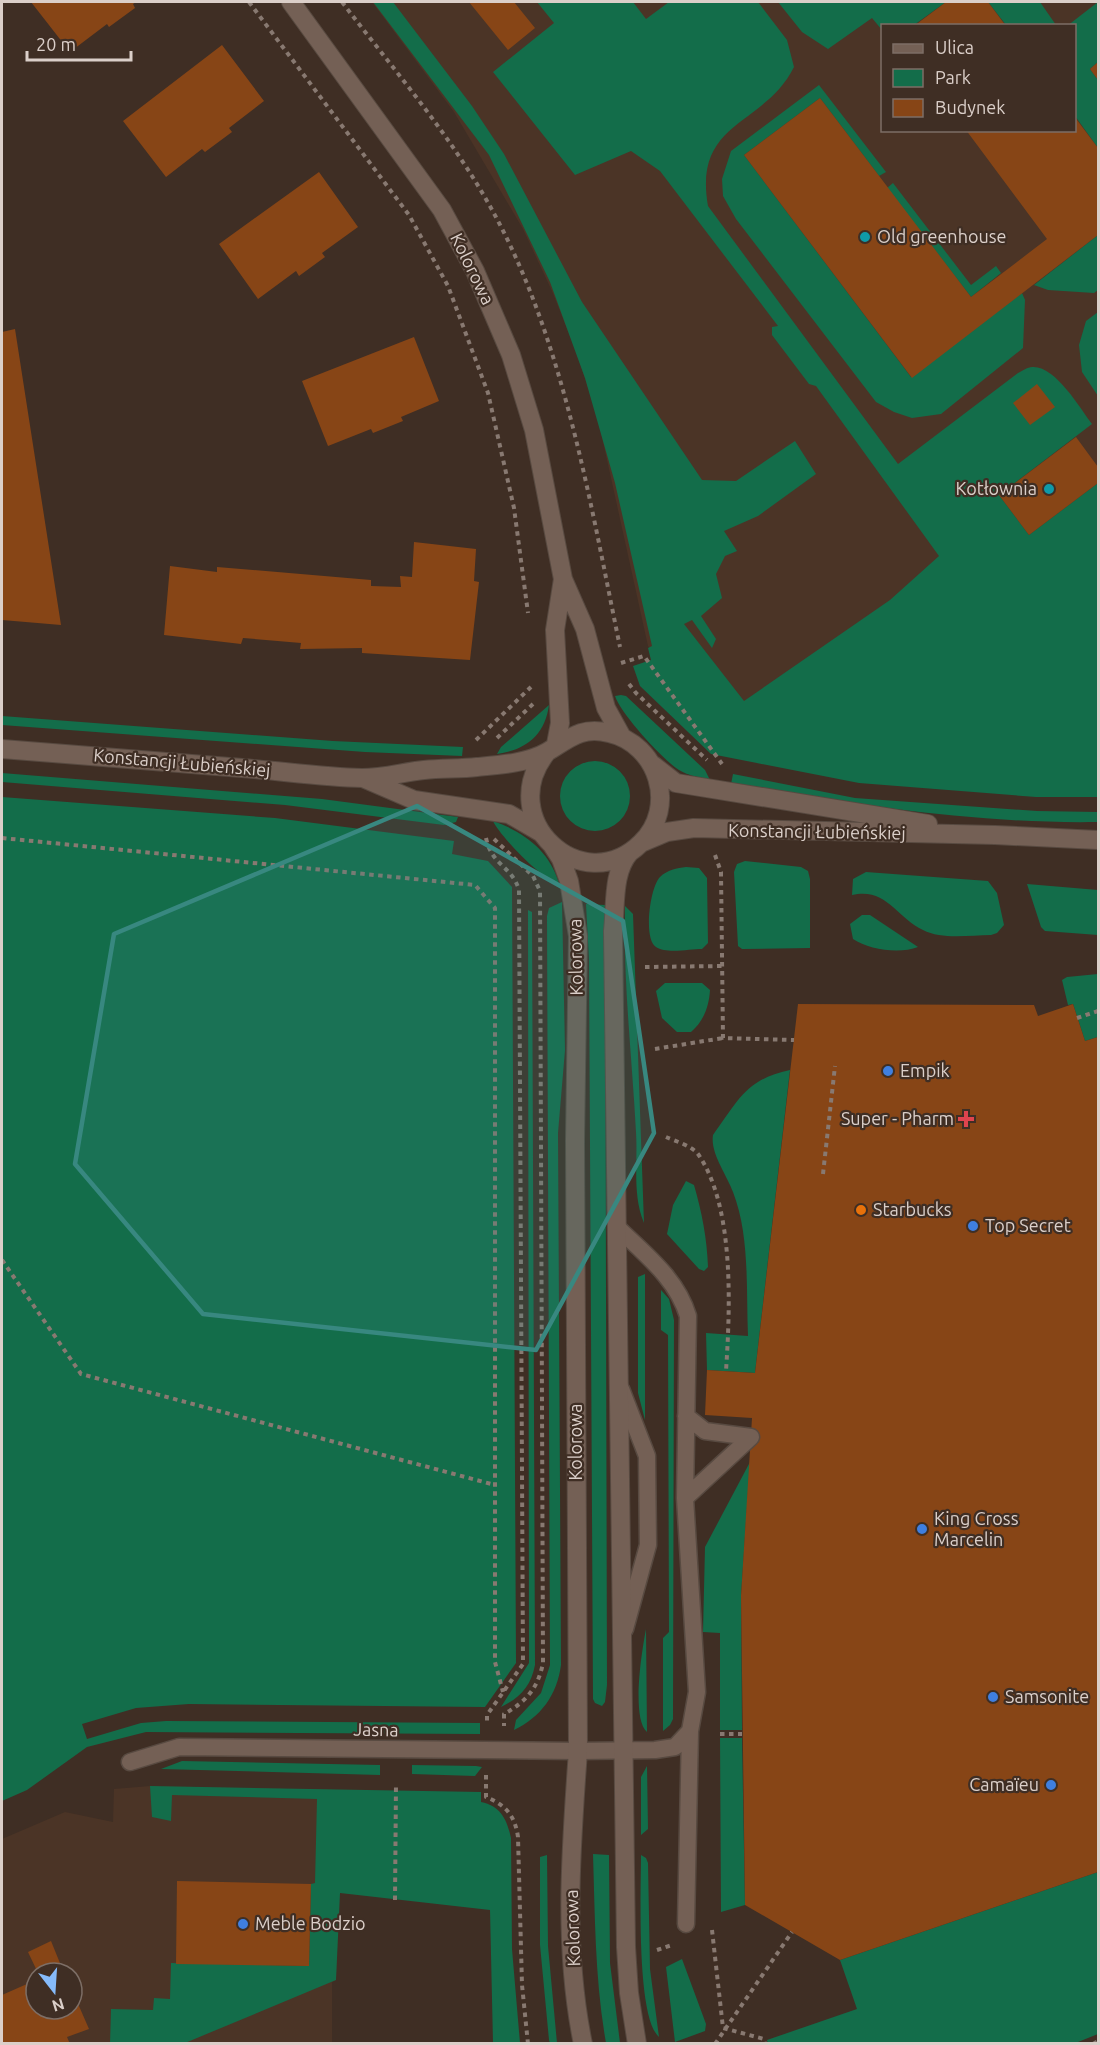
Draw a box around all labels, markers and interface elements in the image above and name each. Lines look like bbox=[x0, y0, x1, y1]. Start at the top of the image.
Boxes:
scale bar bbox=[27, 24, 130, 62]
legend bbox=[881, 24, 1076, 132]
text: 20 m bbox=[36, 34, 76, 54]
text: Ulica bbox=[935, 37, 974, 57]
text: Park bbox=[935, 67, 971, 87]
text: Budynek bbox=[935, 97, 1005, 117]
place label: Old greenhouse bbox=[877, 226, 1006, 246]
street label: Kolorowa bbox=[447, 230, 499, 308]
marker: Old greenhouse bbox=[858, 230, 872, 244]
place label: Kotłownia bbox=[955, 478, 1037, 498]
marker: Kotłownia bbox=[1042, 482, 1056, 496]
street label: Konstancji Łubieńskiej bbox=[93, 744, 271, 780]
street label: Konstancji Łubieńskiej bbox=[728, 819, 906, 843]
street label: Kolorowa bbox=[564, 918, 586, 996]
place label: Empik bbox=[900, 1060, 950, 1080]
marker: Empik bbox=[881, 1064, 895, 1078]
place label: Super - Pharm bbox=[841, 1108, 954, 1128]
marker: Super - Pharm bbox=[959, 1112, 973, 1126]
place label: Starbucks bbox=[873, 1199, 952, 1219]
marker: Starbucks bbox=[854, 1203, 868, 1217]
place label: Top Secret bbox=[985, 1215, 1071, 1235]
marker: Top Secret bbox=[966, 1219, 980, 1233]
street label: Kolorowa bbox=[565, 1403, 585, 1481]
place label: King Cross Marcelin bbox=[934, 1508, 1019, 1549]
marker: King Cross Marcelin bbox=[915, 1522, 929, 1536]
place label: Samsonite bbox=[1005, 1686, 1089, 1706]
marker: Samsonite bbox=[986, 1690, 1000, 1704]
street label: Jasna bbox=[353, 1719, 399, 1739]
place label: Camaïeu bbox=[969, 1774, 1039, 1794]
marker: Camaïeu bbox=[1044, 1778, 1058, 1792]
street label: Kolorowa bbox=[561, 1889, 583, 1967]
place label: Meble Bodzio bbox=[255, 1913, 366, 1933]
marker: Meble Bodzio bbox=[236, 1917, 250, 1931]
north arrow bbox=[24, 1961, 84, 2021]
text: N bbox=[50, 1995, 67, 2016]

